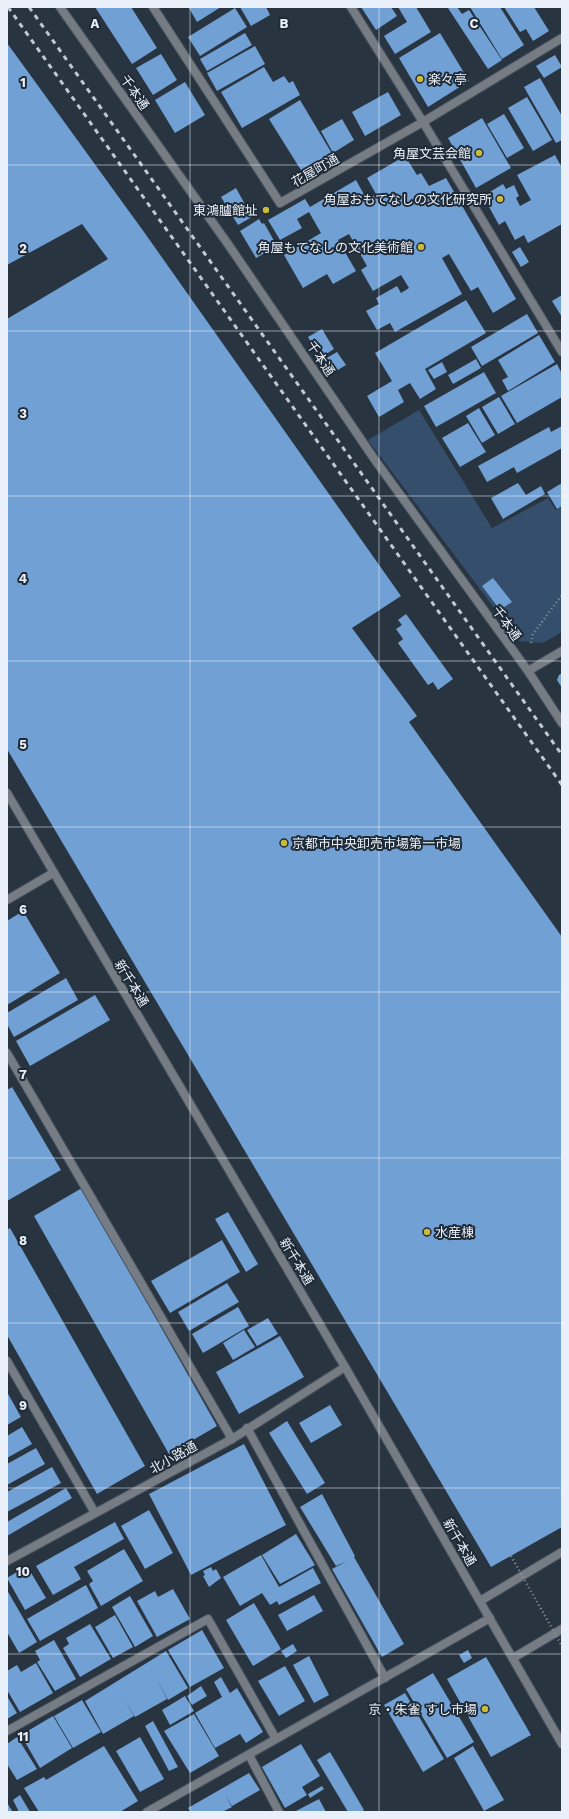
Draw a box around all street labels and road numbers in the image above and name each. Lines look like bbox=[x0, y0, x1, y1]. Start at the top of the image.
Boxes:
street label: 千本通 bbox=[117, 72, 152, 113]
street label: 花屋町通 bbox=[289, 151, 342, 190]
street label: 千本通 bbox=[303, 338, 338, 379]
street label: 千本通 bbox=[489, 603, 524, 643]
street label: 新千本通 bbox=[112, 957, 151, 1009]
street label: 新千本通 bbox=[277, 1235, 316, 1287]
street label: 北小路通 bbox=[147, 1438, 200, 1477]
street label: 新千本通 bbox=[440, 1516, 479, 1569]

